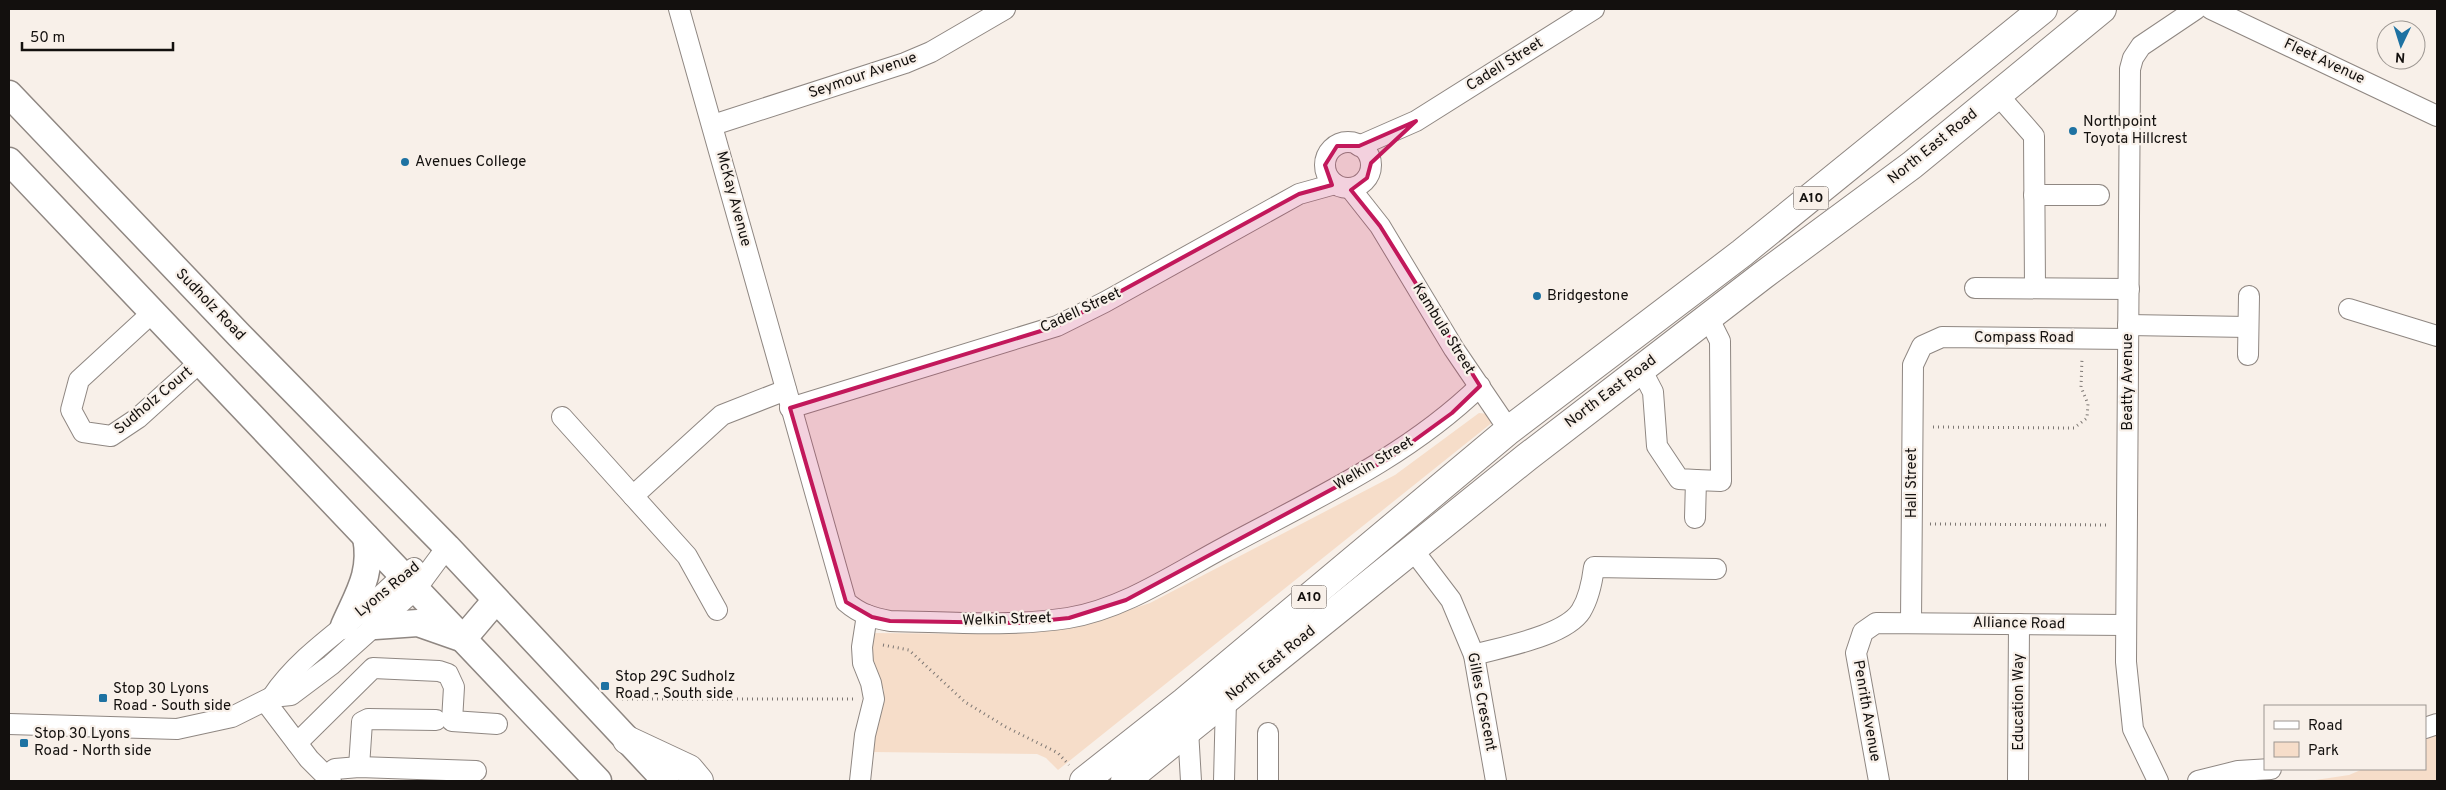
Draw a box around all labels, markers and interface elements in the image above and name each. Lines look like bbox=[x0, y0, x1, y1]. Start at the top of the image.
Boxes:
scale bar bbox=[22, 20, 174, 52]
north arrow bbox=[2376, 20, 2426, 70]
text: 50 m bbox=[30, 29, 65, 48]
street label: Cadell Street bbox=[1463, 34, 1547, 96]
street label: Fleet Avenue bbox=[2280, 35, 2368, 89]
text: N bbox=[2395, 48, 2406, 65]
street label: Seymour Avenue bbox=[806, 49, 920, 103]
street label: North East Road bbox=[1884, 105, 1982, 189]
place label: Northpoint Toyota Hillcrest bbox=[2083, 113, 2187, 149]
marker: Northpoint Toyota Hillcrest bbox=[2067, 125, 2079, 137]
street label: McKay Avenue bbox=[711, 149, 755, 249]
place label: Avenues College bbox=[415, 153, 526, 172]
marker: Avenues College bbox=[399, 156, 411, 168]
road number: A10 bbox=[1794, 187, 1828, 210]
street label: Sudholz Road bbox=[171, 265, 249, 345]
street label: Kambula Street bbox=[1407, 280, 1479, 378]
street label: Cadell Street bbox=[1038, 284, 1124, 338]
place label: Bridgestone bbox=[1547, 287, 1629, 306]
marker: Bridgestone bbox=[1531, 290, 1543, 302]
street label: Compass Road bbox=[1974, 329, 2074, 348]
street label: Beatty Avenue bbox=[2119, 333, 2138, 431]
street label: North East Road bbox=[1561, 351, 1661, 433]
street label: Sudholz Court bbox=[111, 363, 197, 439]
street label: Welkin Street bbox=[1331, 433, 1417, 495]
street label: Hall Street bbox=[1903, 448, 1922, 518]
street label: Lyons Road bbox=[352, 558, 424, 622]
road number: A10 bbox=[1292, 586, 1326, 608]
street label: Welkin Street bbox=[962, 609, 1052, 631]
street label: Alliance Road bbox=[1973, 614, 2065, 634]
street label: North East Road bbox=[1222, 622, 1320, 706]
street label: Gilles Crescent bbox=[1462, 651, 1500, 753]
street label: Education Way bbox=[2010, 653, 2029, 751]
street label: Penrith Avenue bbox=[1848, 659, 1884, 763]
place label: Stop 29C Sudholz Road - South side bbox=[615, 668, 735, 704]
place label: Stop 30 Lyons Road - South side bbox=[113, 680, 231, 716]
marker: Stop 29C Sudholz Road - South side bbox=[599, 680, 611, 692]
marker: Stop 30 Lyons Road - South side bbox=[97, 692, 109, 704]
legend bbox=[2264, 705, 2426, 770]
text: Road bbox=[2308, 717, 2343, 736]
place label: Stop 30 Lyons Road - North side bbox=[34, 725, 151, 761]
marker: Stop 30 Lyons Road - North side bbox=[18, 737, 30, 749]
text: Park bbox=[2308, 742, 2339, 761]

